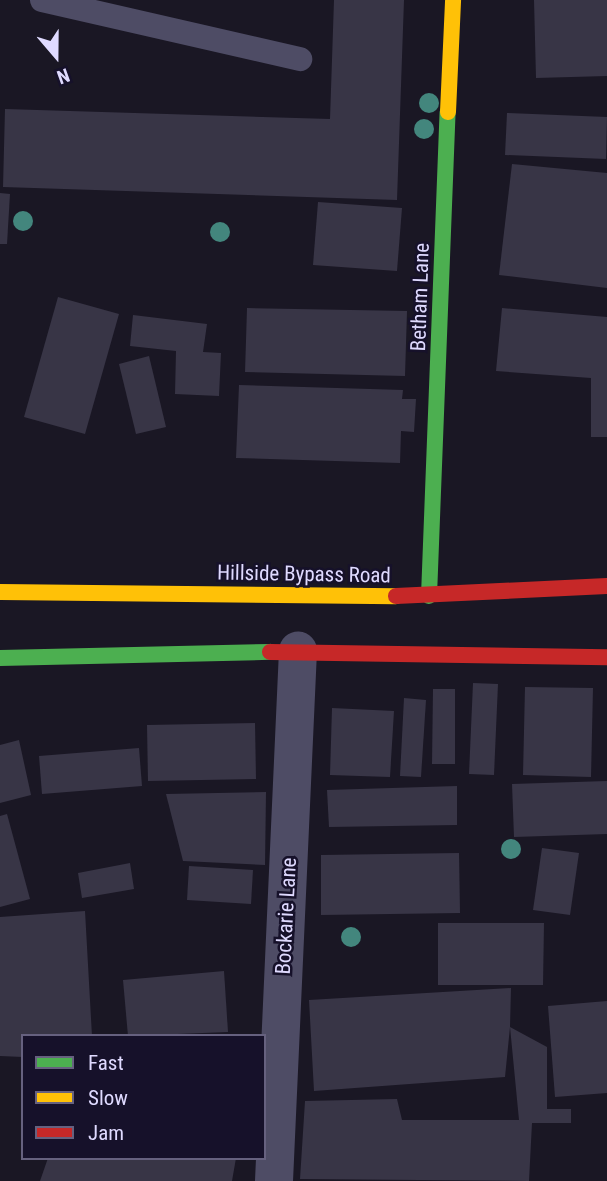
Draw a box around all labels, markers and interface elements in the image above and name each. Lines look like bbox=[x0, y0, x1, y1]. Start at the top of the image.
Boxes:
north arrow bbox=[21, 21, 91, 91]
text: N bbox=[54, 63, 73, 89]
street label: Betham Lane bbox=[406, 242, 434, 352]
street label: Hillside Bypass Road bbox=[217, 560, 391, 588]
street label: Bockarie Lane bbox=[270, 857, 302, 975]
legend bbox=[21, 1034, 266, 1160]
text: Fast bbox=[88, 1051, 124, 1075]
text: Slow bbox=[88, 1086, 128, 1110]
text: Jam bbox=[88, 1121, 124, 1145]

